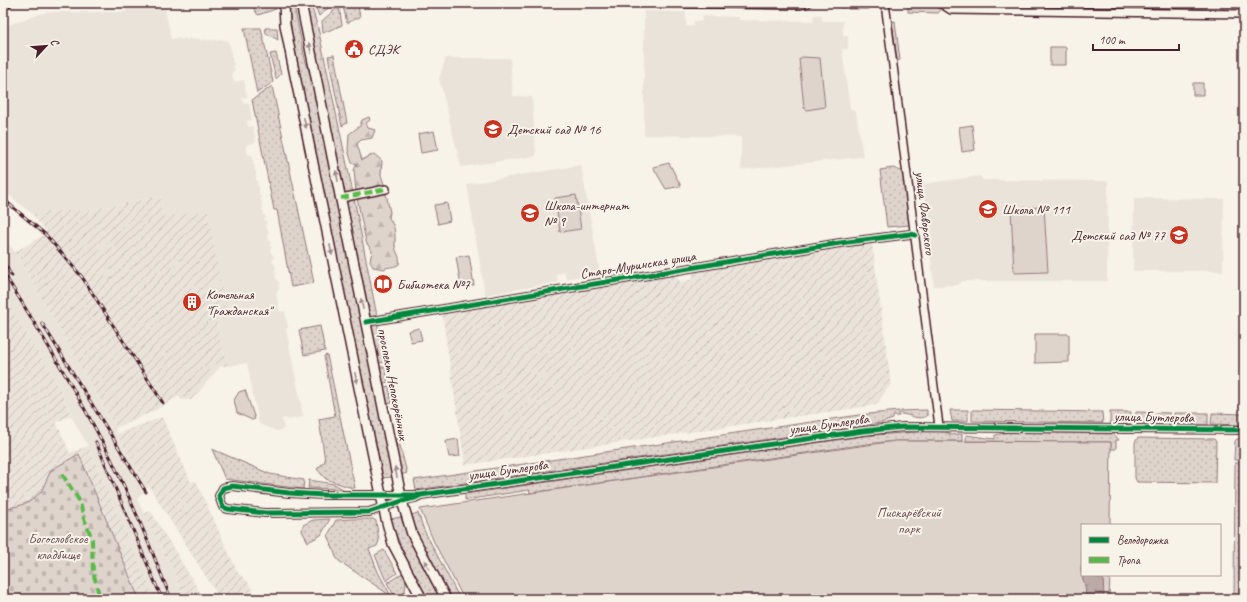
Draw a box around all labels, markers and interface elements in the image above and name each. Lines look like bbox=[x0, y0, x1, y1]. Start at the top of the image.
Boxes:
north arrow bbox=[26, 26, 66, 66]
scale bar bbox=[1093, 26, 1179, 52]
text: 100 m bbox=[1099, 32, 1126, 48]
text: С bbox=[48, 36, 63, 49]
public building icon: СДЭК bbox=[343, 38, 365, 60]
place label: СДЭК bbox=[368, 41, 402, 58]
one-way arrow bbox=[307, 42, 313, 54]
one-way arrow bbox=[302, 117, 308, 129]
school or university icon: Детский сад № 16 bbox=[482, 118, 504, 140]
place label: Детский сад № 16 bbox=[507, 121, 601, 138]
street label: улица Фаворского bbox=[911, 169, 939, 257]
one-way arrow bbox=[333, 170, 339, 182]
place label: Школа-интернат № 9 bbox=[544, 197, 630, 230]
school or university icon: Школа № 111 bbox=[977, 198, 999, 220]
place label: Школа № 111 bbox=[1002, 201, 1071, 218]
school or university icon: Школа-интернат № 9 bbox=[519, 202, 541, 224]
school or university icon: Детский сад № 77 bbox=[1168, 224, 1190, 246]
place label: Детский сад № 77 bbox=[1071, 227, 1166, 244]
one-way arrow bbox=[328, 244, 334, 256]
street label: Старо-Муринская улица bbox=[579, 247, 698, 283]
library icon: Бибиотека №7 bbox=[372, 273, 394, 295]
place label: Бибиотека №7 bbox=[397, 276, 471, 293]
place label: Котельная "Гражданская" bbox=[206, 286, 274, 319]
building icon: Котельная "Гражданская" bbox=[181, 291, 203, 313]
one-way arrow bbox=[359, 298, 365, 310]
street label: проспект Непокорённых bbox=[374, 327, 412, 443]
one-way arrow bbox=[354, 372, 360, 384]
street label: улица Бутлерова bbox=[1113, 408, 1195, 426]
street label: улица Бутлерова bbox=[787, 410, 871, 438]
street label: улица Бутлерова bbox=[466, 456, 550, 484]
one-way arrow bbox=[393, 466, 399, 478]
park label: Пискарёвский парк bbox=[877, 504, 942, 537]
legend bbox=[1081, 524, 1221, 576]
park label: Богословское кладбище bbox=[28, 530, 89, 563]
text: Велодорожка bbox=[1117, 532, 1169, 548]
text: Тропа bbox=[1117, 552, 1141, 568]
one-way arrow bbox=[424, 559, 431, 571]

